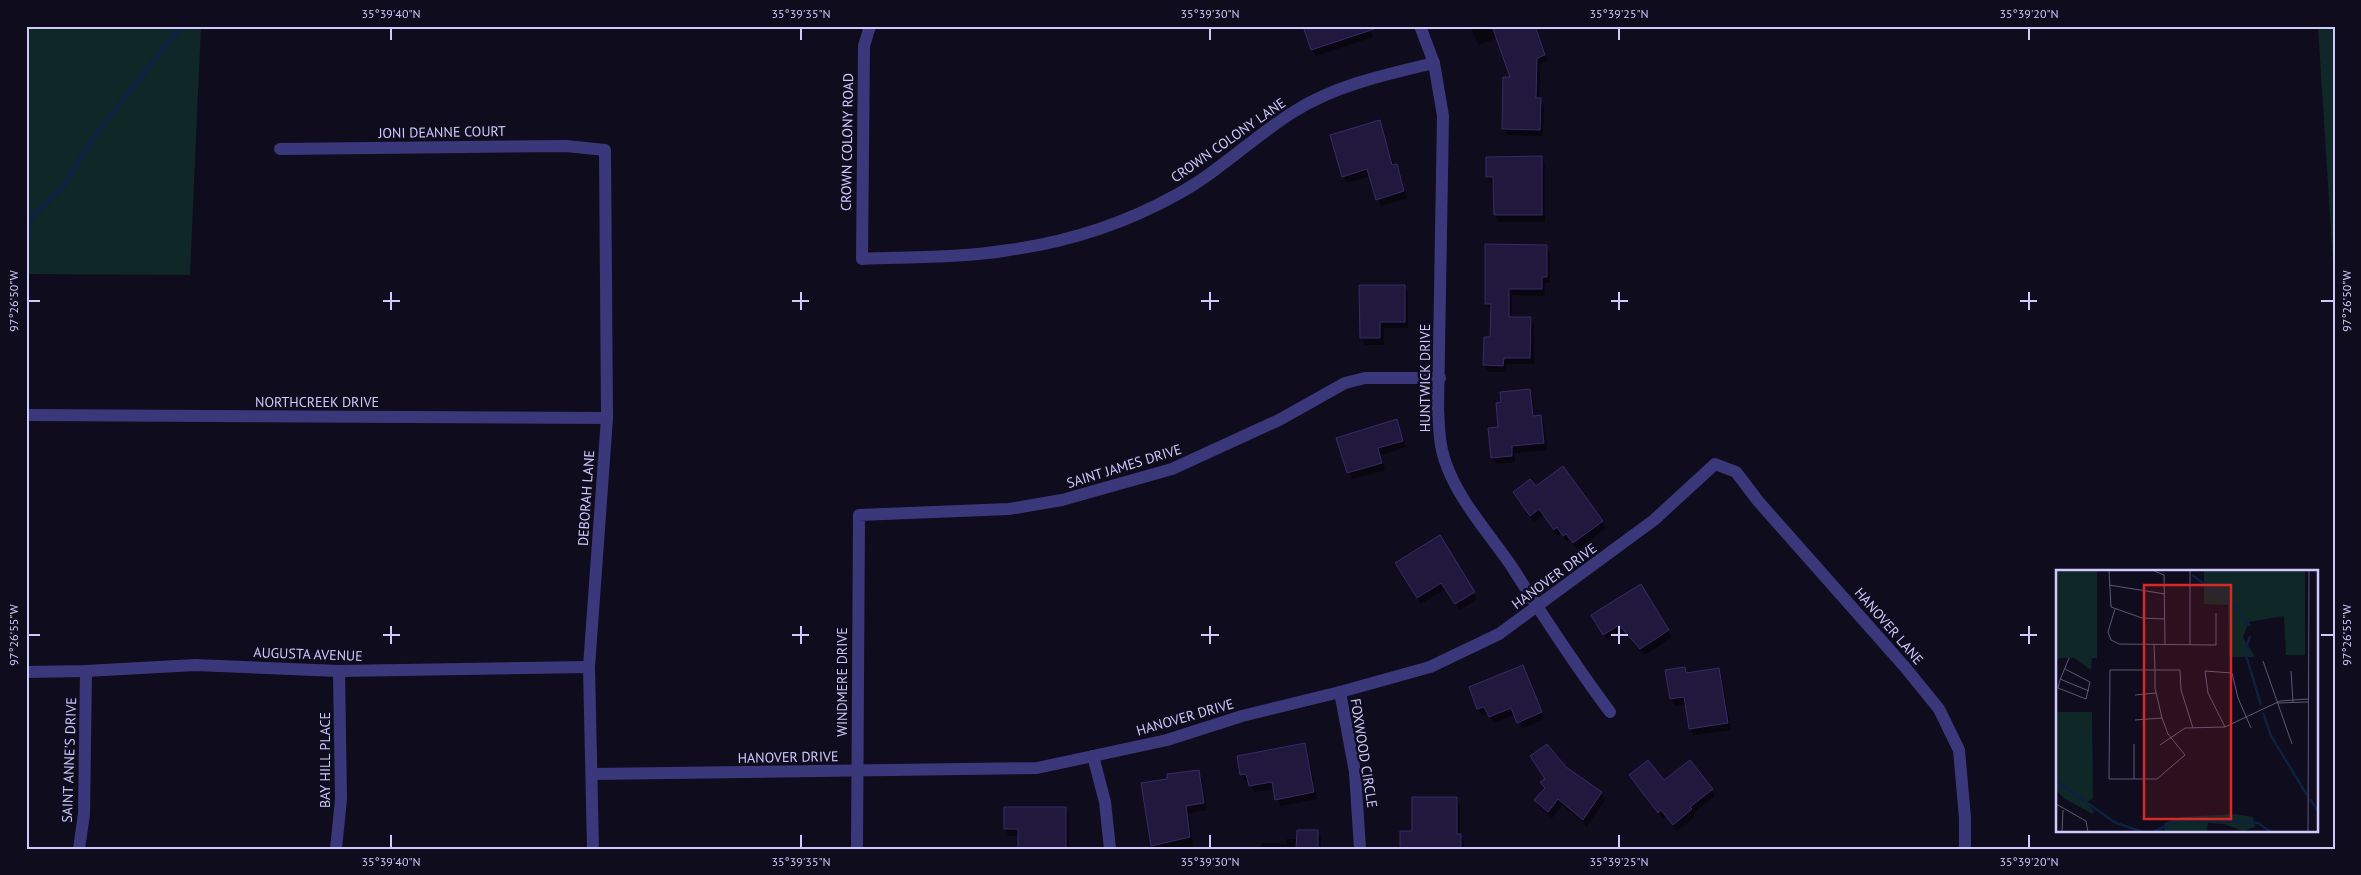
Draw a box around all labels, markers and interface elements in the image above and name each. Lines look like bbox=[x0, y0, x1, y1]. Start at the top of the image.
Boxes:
text: 35°39'40"N bbox=[361, 6, 421, 21]
text: 35°39'35"N bbox=[771, 6, 831, 21]
text: 35°39'30"N bbox=[1180, 6, 1240, 21]
text: 35°39'25"N bbox=[1589, 6, 1649, 21]
text: 35°39'20"N bbox=[1999, 6, 2059, 21]
street label: CROWN COLONY ROAD bbox=[837, 73, 857, 211]
street label: CROWN COLONY LANE bbox=[1167, 94, 1289, 186]
street label: JONI DEANNE COURT bbox=[377, 122, 506, 142]
text: 97°26'50"W bbox=[6, 270, 21, 332]
text: 97°26'50"W bbox=[2339, 270, 2354, 332]
street label: HUNTWICK DRIVE bbox=[1416, 324, 1434, 432]
street label: NORTHCREEK DRIVE bbox=[255, 393, 379, 411]
street label: SAINT JAMES DRIVE bbox=[1064, 440, 1184, 492]
street label: DEBORAH LANE bbox=[574, 449, 598, 547]
street label: HANOVER DRIVE bbox=[1508, 539, 1600, 613]
inset map bbox=[2056, 570, 2318, 832]
street label: HANOVER LANE bbox=[1851, 584, 1927, 668]
text: 97°26'55"W bbox=[6, 604, 21, 666]
text: 97°26'55"W bbox=[2339, 604, 2354, 666]
street label: WINDMERE DRIVE bbox=[833, 627, 851, 737]
street label: AUGUSTA AVENUE bbox=[253, 643, 363, 665]
street label: HANOVER DRIVE bbox=[1134, 694, 1236, 740]
street label: SAINT ANNE'S DRIVE bbox=[58, 697, 80, 823]
street label: FOXWOOD CIRCLE bbox=[1346, 697, 1382, 809]
street label: BAY HILL PLACE bbox=[316, 712, 334, 808]
street label: HANOVER DRIVE bbox=[737, 747, 839, 767]
text: 35°39'40"N bbox=[361, 854, 421, 869]
text: 35°39'35"N bbox=[771, 854, 831, 869]
text: 35°39'30"N bbox=[1180, 854, 1240, 869]
text: 35°39'25"N bbox=[1589, 854, 1649, 869]
text: 35°39'20"N bbox=[1999, 854, 2059, 869]

